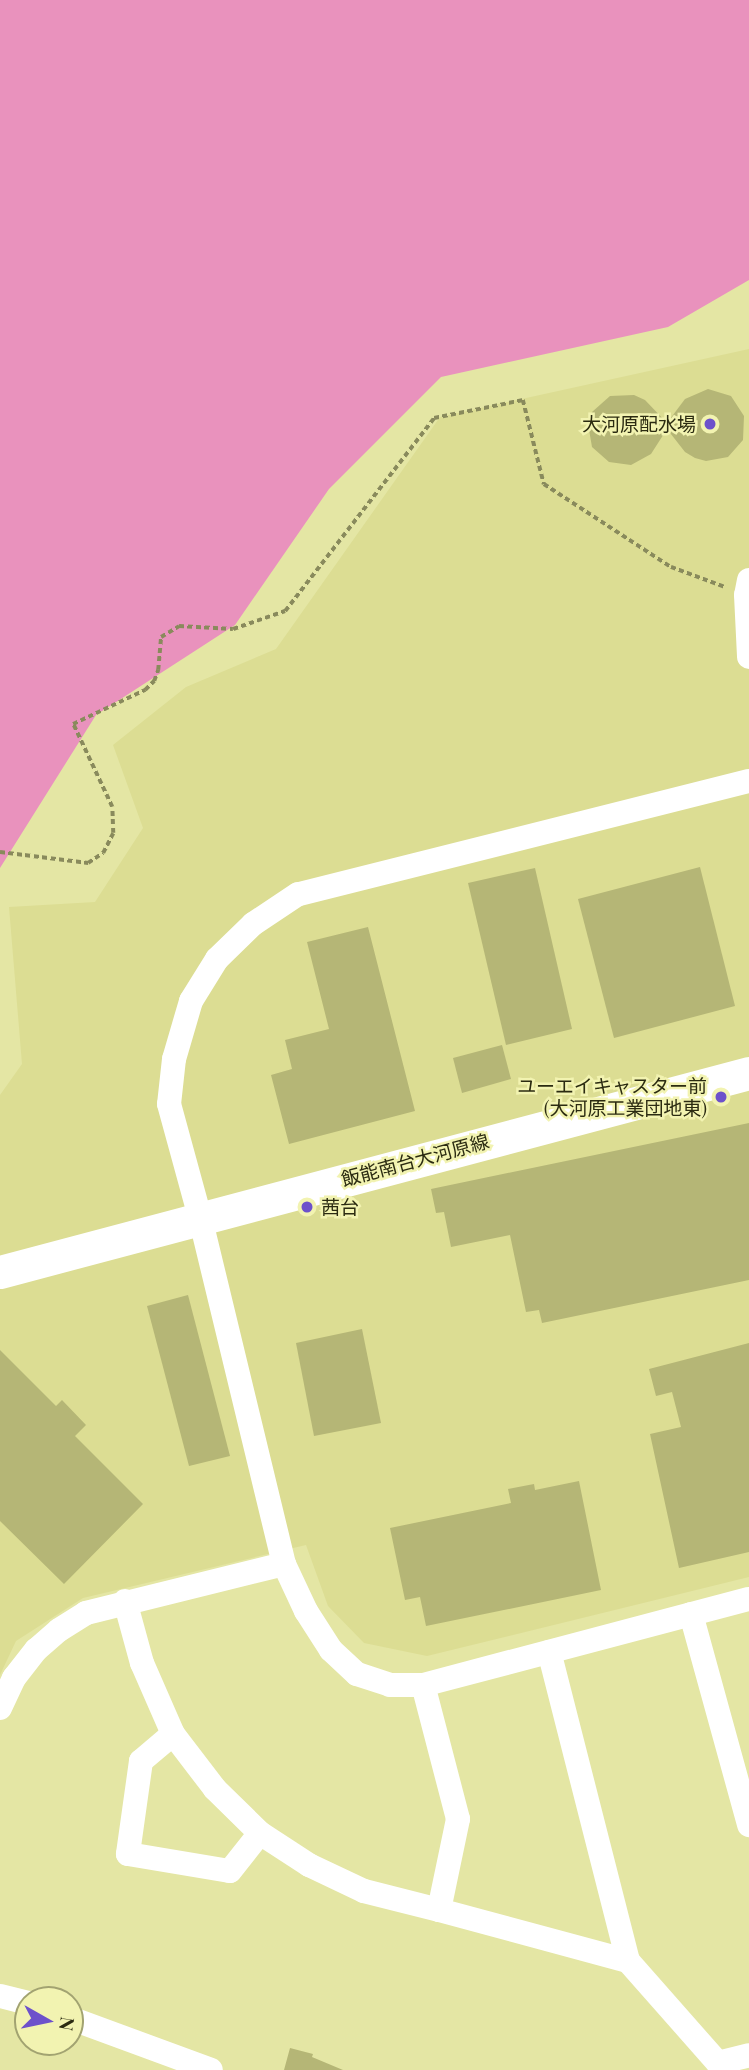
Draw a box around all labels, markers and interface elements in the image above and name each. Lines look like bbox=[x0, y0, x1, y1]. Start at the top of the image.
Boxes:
place label: 大河原配水場 bbox=[582, 413, 696, 435]
marker: 大河原配水場 bbox=[702, 416, 718, 432]
place label: ユーエイキャスター前 (大河原工業団地東) bbox=[517, 1075, 707, 1119]
marker: ユーエイキャスター前 (大河原工業団地東) bbox=[713, 1089, 729, 1105]
street label: 飯能南台大河原線 bbox=[339, 1129, 491, 1191]
place label: 茜台 bbox=[321, 1196, 359, 1218]
marker: 茜台 bbox=[299, 1199, 315, 1215]
north arrow bbox=[14, 1986, 84, 2056]
text: N bbox=[54, 2015, 82, 2033]

